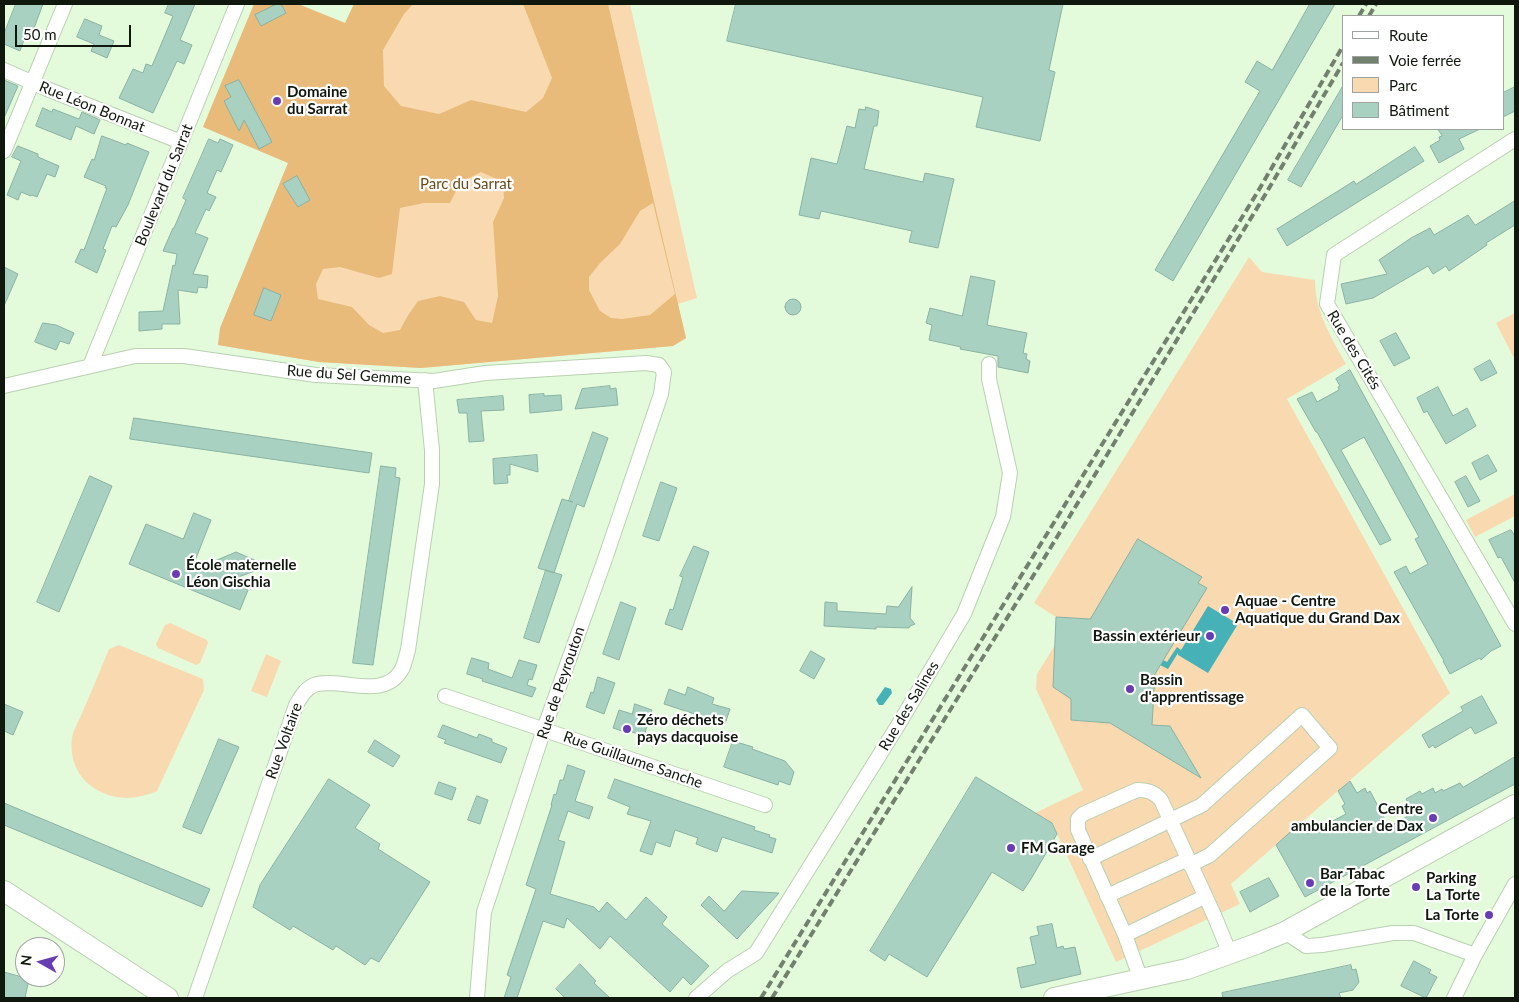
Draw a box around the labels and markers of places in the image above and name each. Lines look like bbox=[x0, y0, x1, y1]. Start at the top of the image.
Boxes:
place label: Domaine du Sarrat bbox=[287, 83, 348, 118]
marker: Domaine du Sarrat bbox=[271, 95, 283, 107]
place label: École maternelle Léon Gischia bbox=[186, 556, 297, 591]
marker: École maternelle Léon Gischia bbox=[170, 568, 182, 580]
place label: Aquae - Centre Aquatique du Grand Dax bbox=[1235, 592, 1400, 627]
marker: Aquae - Centre Aquatique du Grand Dax bbox=[1219, 604, 1231, 616]
place label: Bassin extérieur bbox=[1093, 627, 1200, 645]
marker: Bassin extérieur bbox=[1204, 630, 1216, 642]
place label: Bassin d'apprentissage bbox=[1140, 671, 1244, 706]
marker: Bassin d'apprentissage bbox=[1124, 683, 1136, 695]
place label: Zéro déchets pays dacquoise bbox=[637, 711, 738, 746]
marker: Zéro déchets pays dacquoise bbox=[621, 723, 633, 735]
place label: Centre ambulancier de Dax bbox=[1291, 800, 1423, 835]
marker: Centre ambulancier de Dax bbox=[1427, 812, 1439, 824]
place label: FM Garage bbox=[1021, 839, 1095, 857]
marker: FM Garage bbox=[1005, 842, 1017, 854]
place label: Bar Tabac de la Torte bbox=[1320, 865, 1390, 900]
place label: Parking La Torte bbox=[1426, 869, 1480, 904]
marker: Bar Tabac de la Torte bbox=[1304, 877, 1316, 889]
marker: Parking La Torte bbox=[1410, 881, 1422, 893]
place label: La Torte bbox=[1425, 906, 1479, 924]
marker: La Torte bbox=[1483, 909, 1495, 921]

